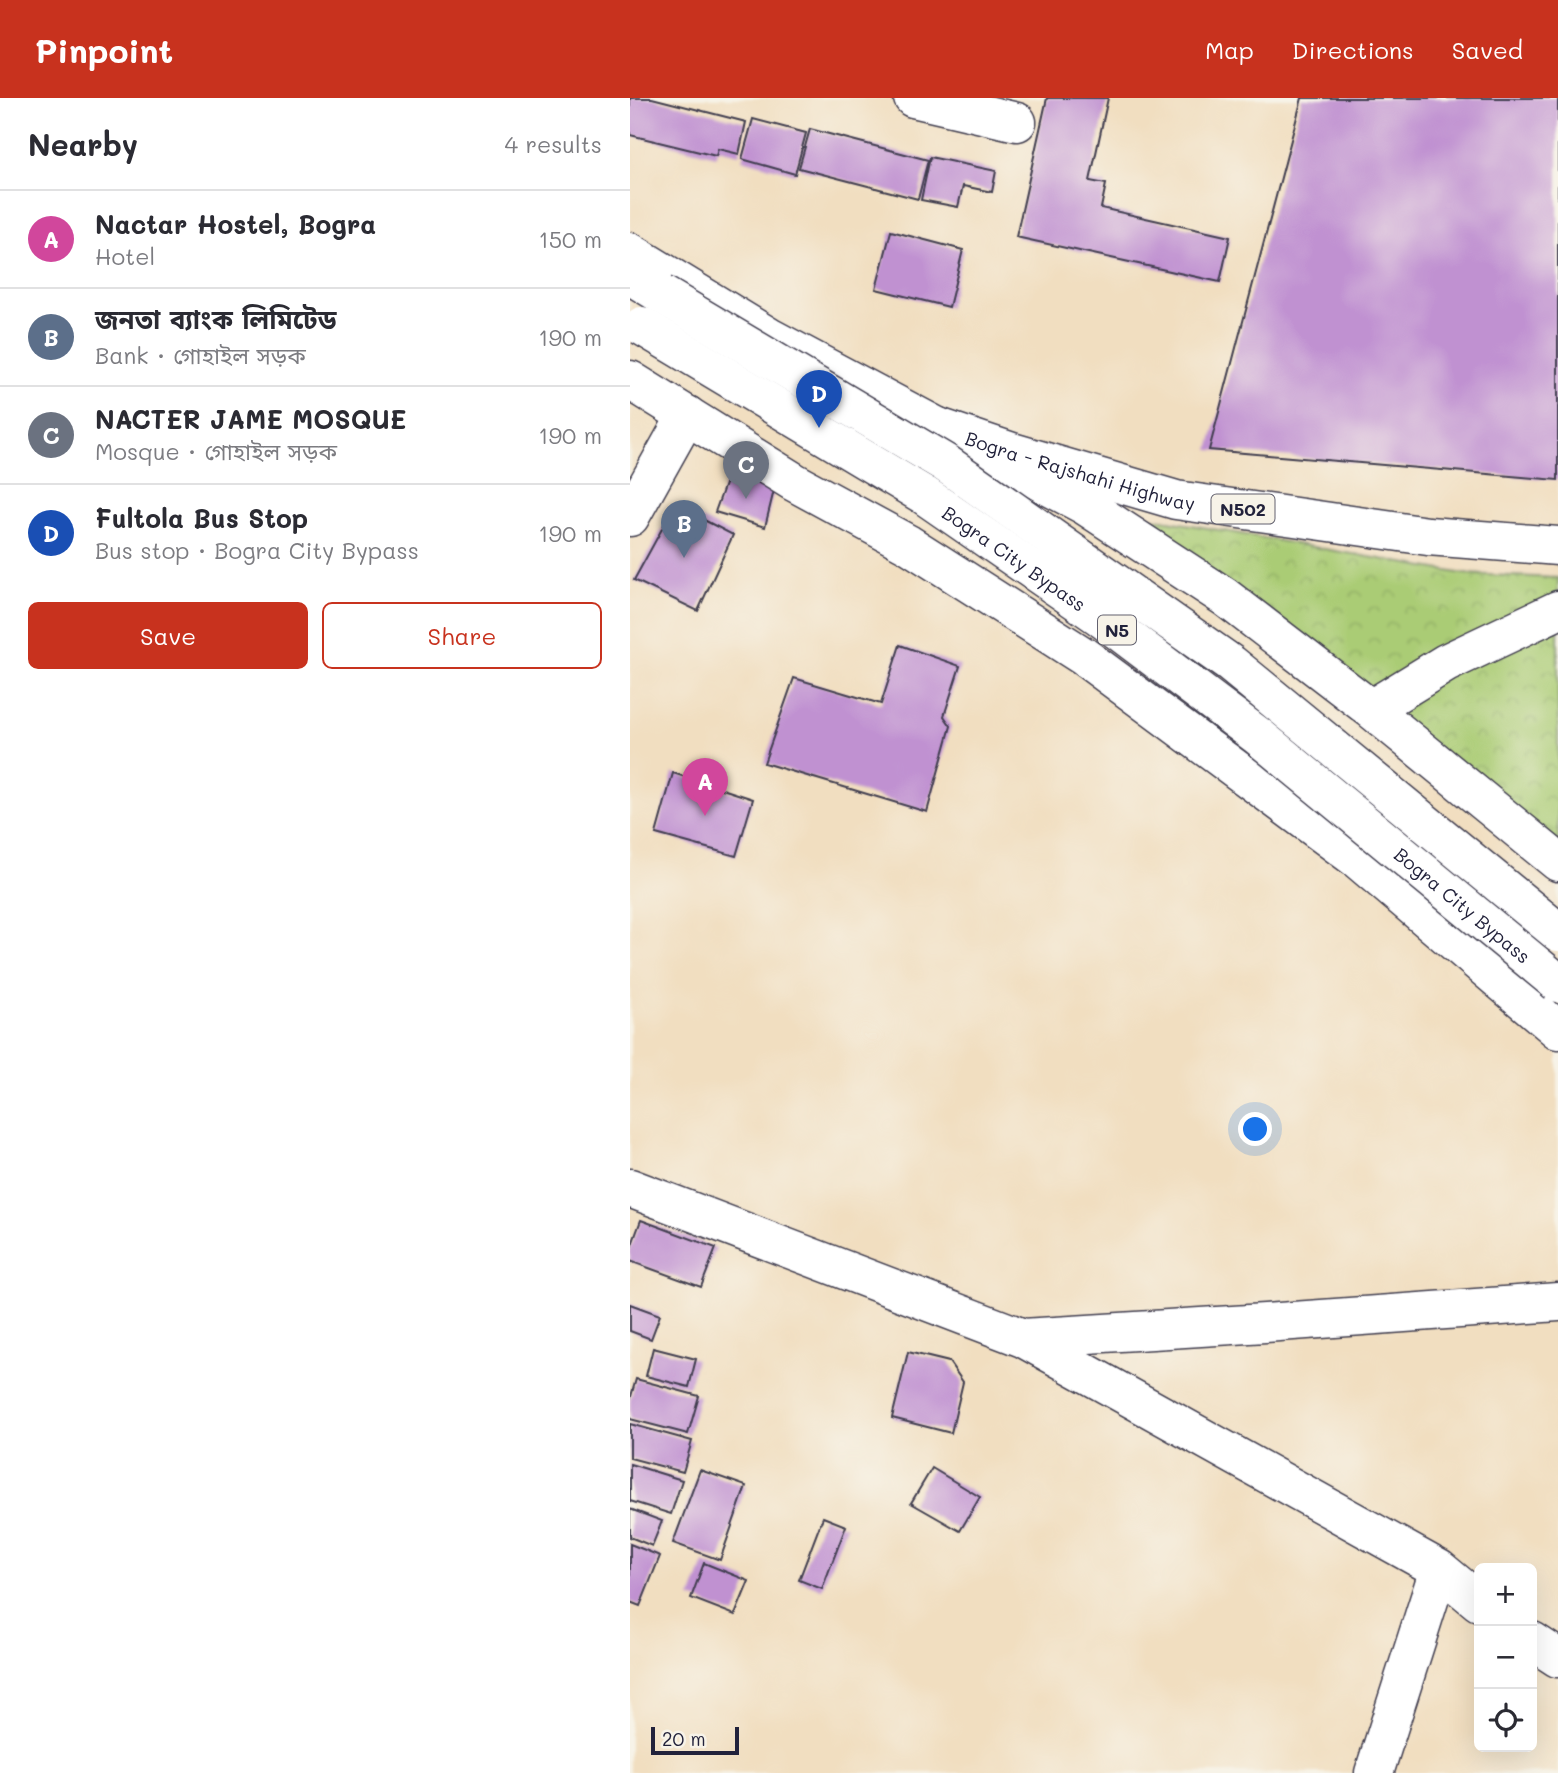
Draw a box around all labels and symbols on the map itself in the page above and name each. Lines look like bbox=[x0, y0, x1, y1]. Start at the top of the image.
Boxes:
pin: D bbox=[796, 370, 842, 428]
street label: Bogra - Rajshahi Highway bbox=[962, 425, 1197, 515]
pin: C bbox=[723, 441, 769, 499]
road number: N502 bbox=[1212, 494, 1274, 524]
street label: Bogra City Bypass bbox=[938, 499, 1091, 616]
pin: B bbox=[661, 500, 707, 558]
road number: N5 bbox=[1098, 616, 1136, 644]
pin: A bbox=[682, 758, 728, 816]
street label: Bogra City Bypass bbox=[1390, 841, 1536, 968]
your location bbox=[1238, 1112, 1272, 1146]
scale bar bbox=[651, 1724, 738, 1756]

